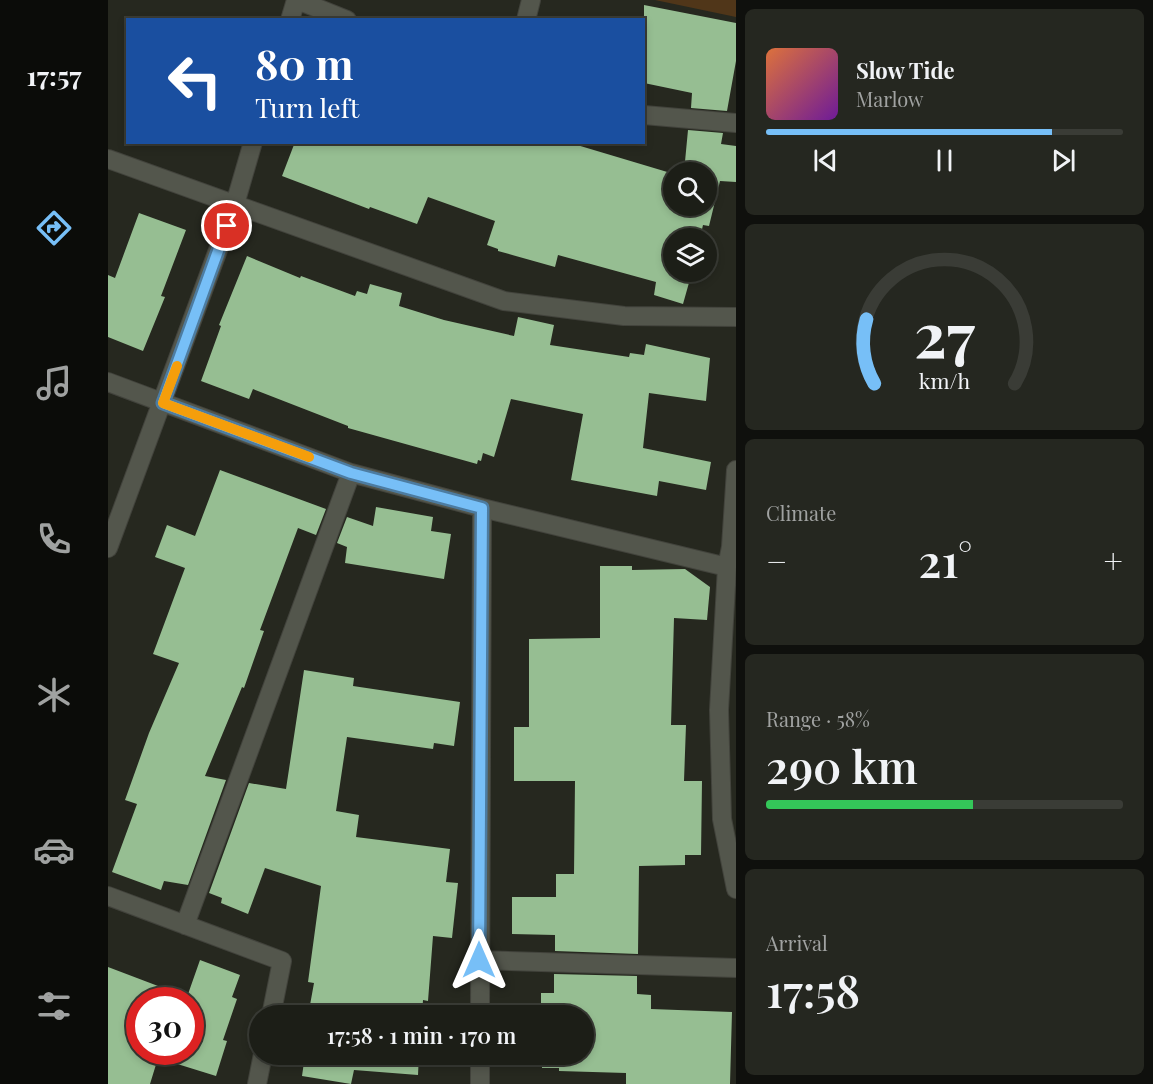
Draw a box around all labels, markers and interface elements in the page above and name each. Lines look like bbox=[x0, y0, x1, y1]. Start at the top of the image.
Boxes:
text: 80 m bbox=[255, 35, 353, 91]
icon: left bbox=[156, 42, 234, 120]
text: Slow Tide bbox=[856, 55, 955, 85]
text: 17:57 bbox=[26, 57, 82, 93]
text: Marlow bbox=[856, 85, 924, 112]
text: Turn left bbox=[255, 89, 359, 125]
icon: previous bbox=[809, 144, 842, 177]
icon: pause bbox=[928, 144, 961, 177]
icon: next bbox=[1047, 144, 1080, 177]
map controls bbox=[663, 162, 717, 282]
button: search bbox=[663, 162, 717, 216]
pin bbox=[201, 200, 252, 251]
icon: directions bbox=[33, 207, 75, 249]
icon: arrive bbox=[210, 209, 243, 242]
button: layers bbox=[663, 228, 717, 282]
text: 27 bbox=[914, 290, 976, 374]
icon: music bbox=[33, 362, 75, 404]
text: km/h bbox=[919, 366, 971, 394]
text: Climate bbox=[766, 499, 836, 526]
icon: phone bbox=[33, 518, 75, 560]
text: 21° bbox=[919, 529, 972, 589]
text: − bbox=[766, 538, 787, 582]
text: + bbox=[1104, 538, 1123, 582]
icon: climate bbox=[33, 674, 75, 716]
text: Range · 58% bbox=[766, 705, 870, 732]
text: 290 km bbox=[766, 735, 918, 795]
icon: car bbox=[33, 829, 75, 871]
position arrow bbox=[447, 928, 511, 992]
text: Arrival bbox=[766, 929, 828, 956]
text: 17:58 bbox=[766, 959, 860, 1019]
icon: filters bbox=[33, 985, 75, 1027]
speed limit sign: 30 bbox=[126, 987, 204, 1065]
text: 17:58 · 1 min · 170 m bbox=[327, 1020, 516, 1050]

